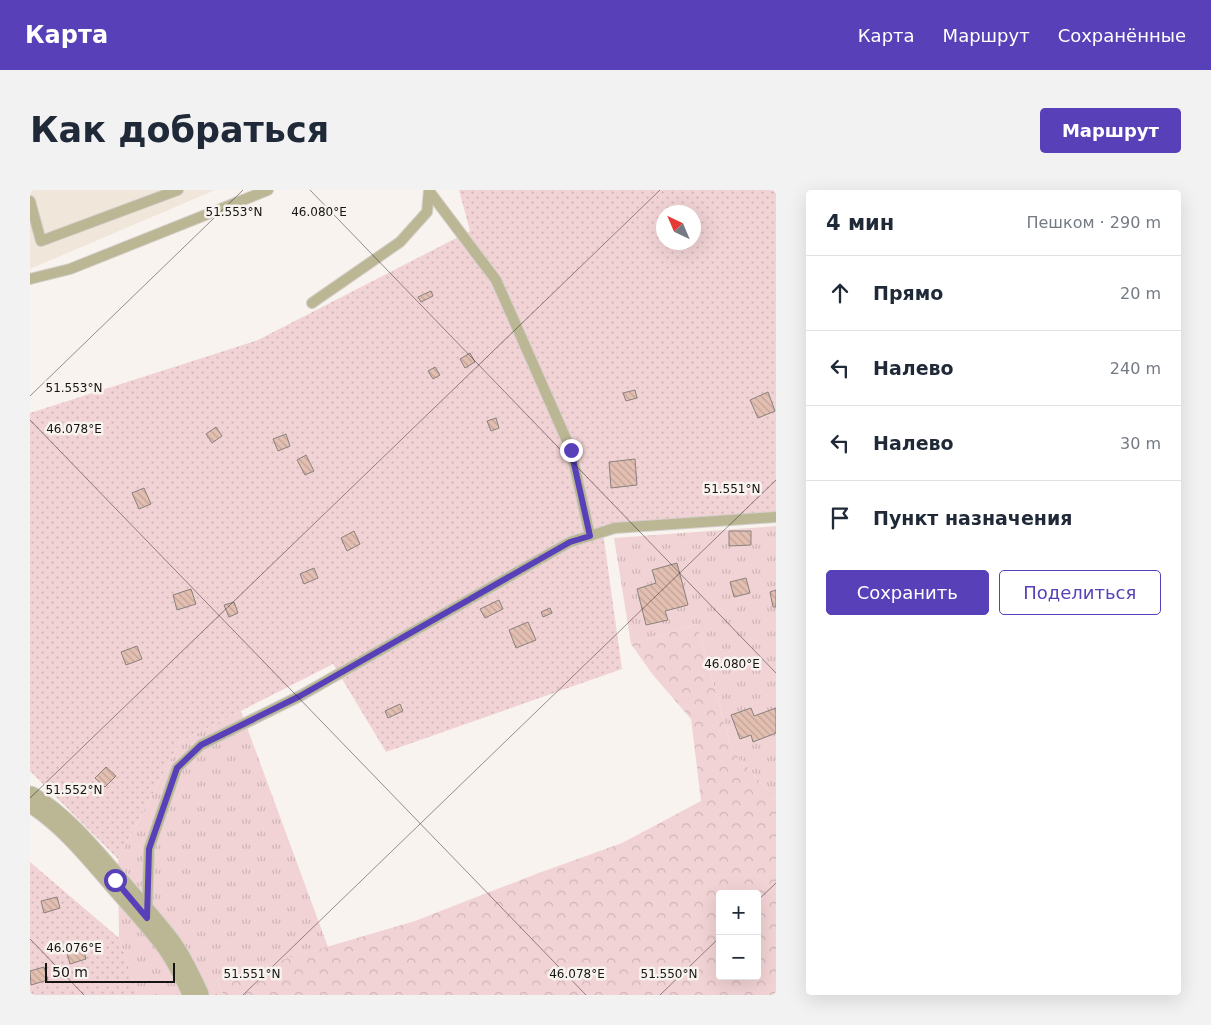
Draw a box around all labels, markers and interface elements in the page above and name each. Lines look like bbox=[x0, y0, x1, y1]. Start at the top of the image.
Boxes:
text: Карта bbox=[25, 21, 108, 49]
text: Карта bbox=[858, 25, 915, 46]
text: Маршрут bbox=[943, 25, 1030, 46]
text: Сохранённые bbox=[1058, 25, 1186, 46]
button: Маршрут bbox=[1040, 108, 1181, 153]
text: Как добраться bbox=[30, 110, 329, 150]
text: 51.553°N bbox=[206, 205, 262, 219]
text: 46.080°E bbox=[291, 205, 347, 219]
north arrow bbox=[656, 205, 701, 250]
text: 4 мин bbox=[826, 211, 894, 235]
text: Пешком · 290 m bbox=[1026, 213, 1161, 232]
icon: ahead bbox=[826, 279, 854, 307]
text: Прямо bbox=[873, 282, 943, 304]
text: 20 m bbox=[1120, 284, 1161, 303]
icon: left bbox=[826, 354, 854, 382]
text: Налево bbox=[873, 357, 954, 379]
text: 240 m bbox=[1110, 359, 1161, 378]
text: 51.553°N bbox=[46, 381, 102, 395]
text: 46.078°E bbox=[46, 422, 102, 436]
icon: left bbox=[826, 429, 854, 457]
text: Налево bbox=[873, 432, 954, 454]
text: 30 m bbox=[1120, 434, 1161, 453]
route end bbox=[560, 439, 583, 462]
text: 51.551°N bbox=[704, 482, 760, 496]
icon: arrive bbox=[826, 504, 854, 532]
text: Пункт назначения bbox=[873, 507, 1072, 529]
button: Сохранить bbox=[826, 570, 989, 615]
button: Поделиться bbox=[999, 570, 1161, 615]
text: 46.080°E bbox=[704, 657, 760, 671]
text: 51.552°N bbox=[46, 783, 102, 797]
route start bbox=[104, 869, 127, 892]
map controls bbox=[716, 890, 761, 980]
button: + bbox=[716, 890, 761, 935]
button: − bbox=[716, 935, 761, 980]
text: 46.076°E bbox=[46, 941, 102, 955]
scale bar bbox=[45, 960, 175, 983]
text: 50 m bbox=[52, 964, 88, 980]
text: 51.551°N bbox=[224, 967, 280, 981]
text: 46.078°E bbox=[549, 967, 605, 981]
text: 51.550°N bbox=[641, 967, 697, 981]

